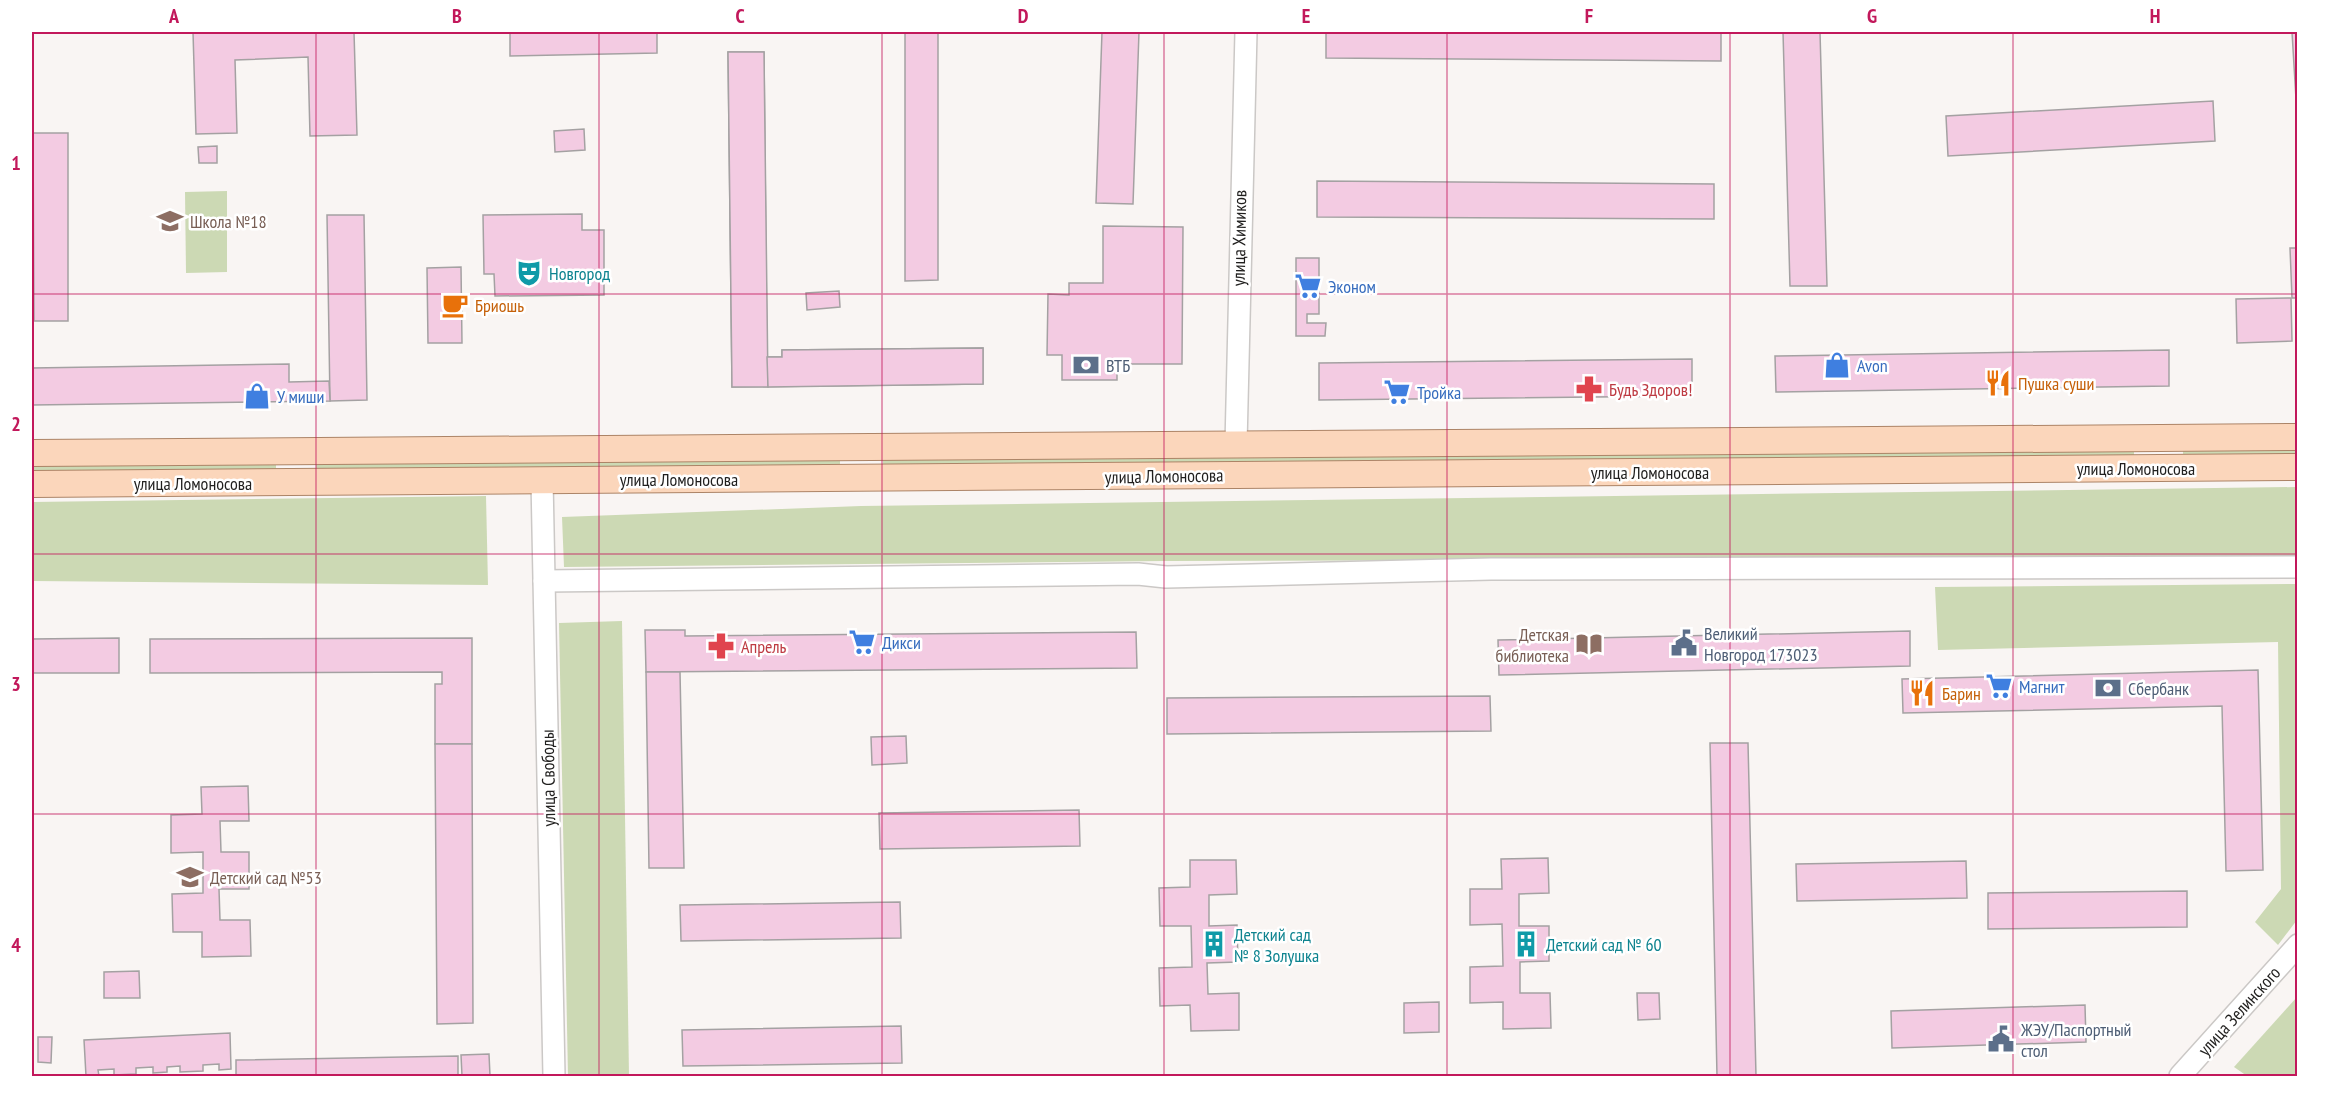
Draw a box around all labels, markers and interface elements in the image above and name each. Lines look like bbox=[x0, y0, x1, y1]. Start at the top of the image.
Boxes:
text: A bbox=[168, 3, 180, 29]
text: B bbox=[452, 3, 462, 29]
text: C bbox=[735, 3, 745, 29]
text: D bbox=[1018, 3, 1029, 29]
text: E bbox=[1302, 3, 1310, 29]
text: F bbox=[1585, 3, 1593, 29]
text: G bbox=[1867, 3, 1877, 29]
text: H bbox=[2150, 3, 2160, 29]
text: 1 bbox=[11, 150, 21, 176]
street label: улица Химиков bbox=[1227, 190, 1251, 286]
school or university icon: Школа №18 bbox=[155, 206, 185, 236]
place label: Школа №18 bbox=[190, 210, 267, 233]
theatre icon: Новгород bbox=[514, 258, 544, 288]
place label: Новгород bbox=[549, 262, 610, 285]
supermarket icon: Эконом bbox=[1293, 271, 1323, 301]
place label: Эконом bbox=[1328, 275, 1376, 298]
cafe icon: Бриошь bbox=[440, 290, 470, 320]
place label: Бриошь bbox=[475, 294, 524, 317]
bank icon: ВТБ bbox=[1071, 350, 1101, 380]
shop icon: Avon bbox=[1822, 350, 1852, 380]
place label: ВТБ bbox=[1106, 354, 1130, 377]
place label: Avon bbox=[1857, 354, 1888, 377]
restaurant icon: Пушка суши bbox=[1983, 368, 2013, 398]
place label: Пушка суши bbox=[2018, 372, 2094, 395]
pharmacy icon: Будь Здоров! bbox=[1574, 374, 1604, 404]
supermarket icon: Тройка bbox=[1382, 377, 1412, 407]
place label: Будь Здоров! bbox=[1609, 378, 1692, 401]
shop icon: У миши bbox=[242, 381, 272, 411]
place label: Тройка bbox=[1417, 381, 1461, 404]
place label: У миши bbox=[277, 385, 324, 408]
text: 2 bbox=[11, 411, 21, 437]
street label: улица Ломоносова bbox=[2077, 457, 2195, 480]
street label: улица Ломоносова bbox=[1591, 461, 1709, 484]
street label: улица Ломоносова bbox=[1104, 463, 1224, 489]
street label: улица Ломоносова bbox=[620, 468, 738, 491]
street label: улица Ломоносова bbox=[134, 472, 252, 495]
place label: Великий Новгород 173023 bbox=[1704, 622, 1818, 666]
place label: Детская библиотека bbox=[1496, 623, 1569, 667]
supermarket icon: Дикси bbox=[847, 627, 877, 657]
public building icon: Великий Новгород 173023 bbox=[1669, 628, 1699, 658]
library icon: Детская библиотека bbox=[1574, 629, 1604, 659]
pharmacy icon: Апрель bbox=[706, 631, 736, 661]
place label: Дикси bbox=[882, 631, 921, 654]
place label: Апрель bbox=[741, 635, 787, 658]
text: 3 bbox=[11, 671, 21, 697]
supermarket icon: Магнит bbox=[1984, 671, 2014, 701]
bank icon: Сбербанк bbox=[2093, 673, 2123, 703]
place label: Магнит bbox=[2019, 675, 2065, 698]
place label: Сбербанк bbox=[2128, 677, 2189, 700]
restaurant icon: Барин bbox=[1907, 678, 1937, 708]
place label: Барин bbox=[1942, 682, 1981, 705]
street label: улица Свободы bbox=[536, 729, 560, 827]
school or university icon: Детский сад №53 bbox=[175, 862, 205, 892]
place label: Детский сад №53 bbox=[210, 866, 322, 889]
place label: Детский сад № 8 Золушка bbox=[1234, 923, 1319, 967]
building icon: Детский сад № 8 Золушка bbox=[1199, 929, 1229, 959]
building icon: Детский сад № 60 bbox=[1511, 929, 1541, 959]
text: 4 bbox=[11, 932, 21, 958]
place label: Детский сад № 60 bbox=[1546, 933, 1662, 956]
street label: улица Зелинского bbox=[2193, 961, 2285, 1061]
place label: ЖЭУ/Паспортный стол bbox=[2020, 1018, 2131, 1062]
public building icon: ЖЭУ/Паспортный стол bbox=[1986, 1024, 2016, 1054]

